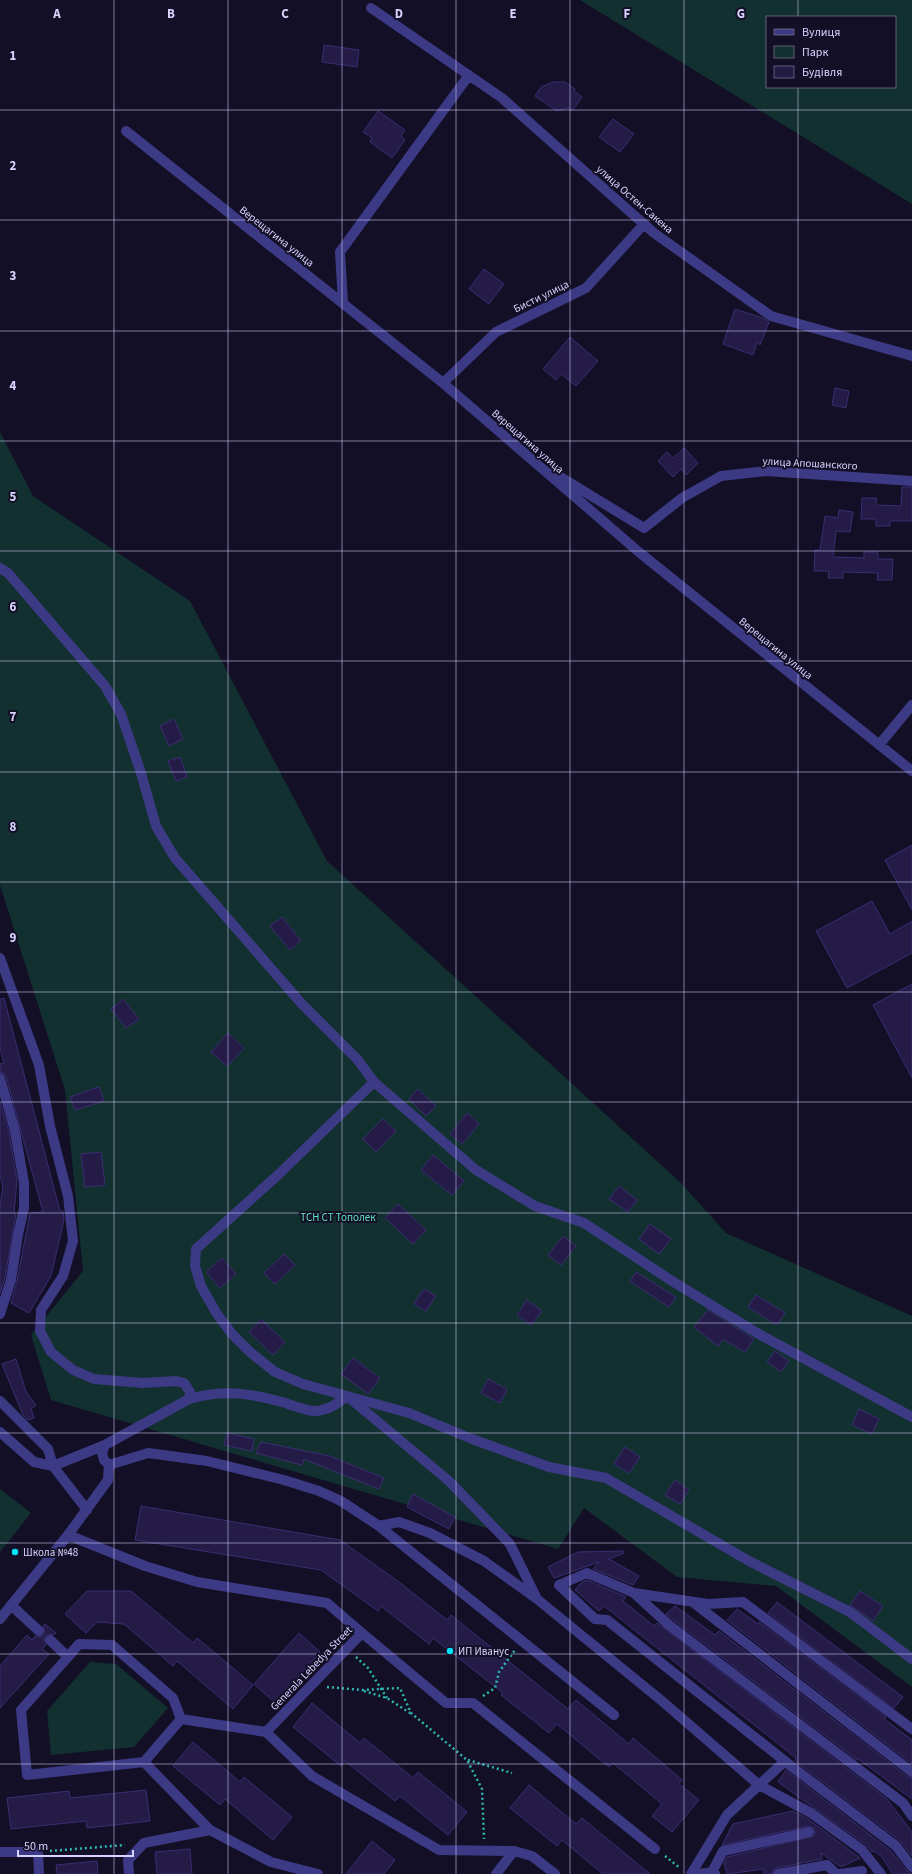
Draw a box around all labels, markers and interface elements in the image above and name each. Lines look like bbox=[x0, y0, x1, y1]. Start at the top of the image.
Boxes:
text: A bbox=[52, 5, 61, 23]
text: B bbox=[167, 5, 175, 23]
text: C bbox=[281, 5, 289, 23]
text: D bbox=[395, 5, 403, 23]
text: E bbox=[509, 5, 517, 23]
text: F bbox=[624, 5, 631, 23]
text: G bbox=[737, 5, 745, 23]
legend bbox=[766, 16, 896, 88]
text: Вулиця bbox=[802, 24, 840, 41]
text: Парк bbox=[802, 44, 828, 61]
text: 1 bbox=[10, 47, 17, 65]
text: Будівля bbox=[802, 64, 842, 81]
text: 2 bbox=[10, 157, 17, 175]
street label: улица Остен-Сакена bbox=[593, 162, 676, 237]
street label: Верещагина улица bbox=[236, 202, 317, 270]
text: 3 bbox=[10, 267, 17, 285]
street label: Бисти улица bbox=[511, 277, 571, 316]
text: 4 bbox=[10, 377, 17, 395]
street label: Верещагина улица bbox=[488, 406, 567, 477]
street label: улица Апошанского bbox=[762, 454, 858, 473]
text: 5 bbox=[10, 488, 17, 506]
text: 6 bbox=[10, 598, 17, 616]
street label: Верещагина улица bbox=[736, 614, 816, 683]
text: 7 bbox=[10, 708, 17, 726]
text: 8 bbox=[10, 818, 17, 836]
text: 9 bbox=[10, 929, 17, 947]
park label: ТСН СТ Тополек bbox=[300, 1210, 376, 1225]
place label: Школа №48 bbox=[23, 1545, 79, 1560]
marker: Школа №48 bbox=[10, 1547, 20, 1557]
street label: Generala Lebedya Street bbox=[267, 1623, 356, 1714]
place label: ИП Иванус bbox=[458, 1644, 509, 1659]
marker: ИП Иванус bbox=[445, 1646, 455, 1656]
scale bar bbox=[18, 1832, 133, 1858]
text: 50 m bbox=[24, 1838, 48, 1855]

